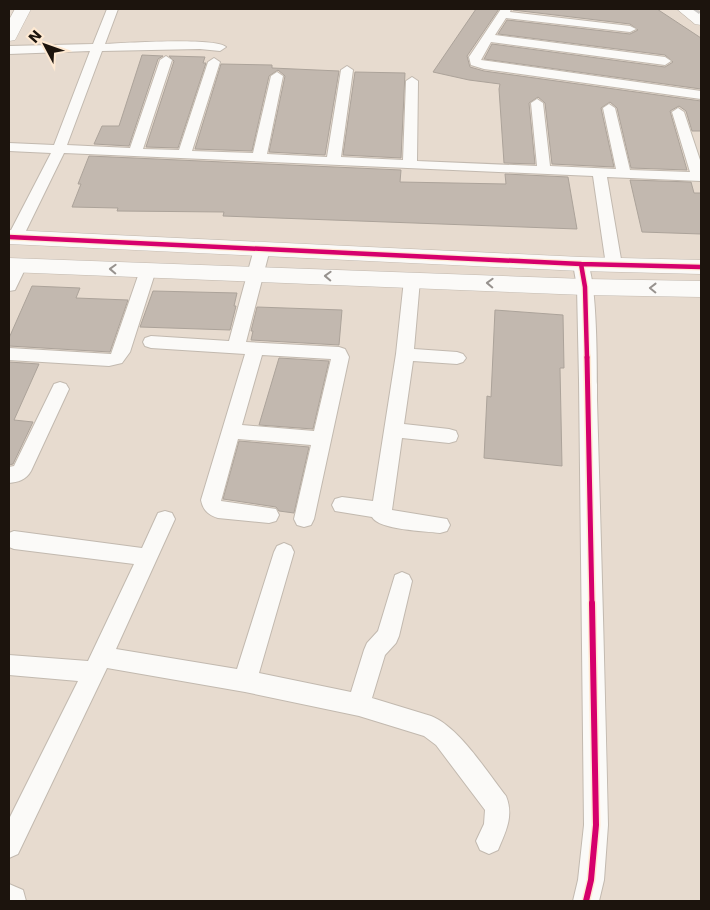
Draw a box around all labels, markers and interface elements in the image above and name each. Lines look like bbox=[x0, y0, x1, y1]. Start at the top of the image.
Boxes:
north arrow bbox=[20, 20, 70, 70]
text: N bbox=[25, 27, 45, 46]
one-way arrow bbox=[109, 263, 117, 274]
one-way arrow bbox=[323, 271, 331, 282]
one-way arrow bbox=[486, 278, 494, 288]
one-way arrow bbox=[648, 283, 656, 293]

